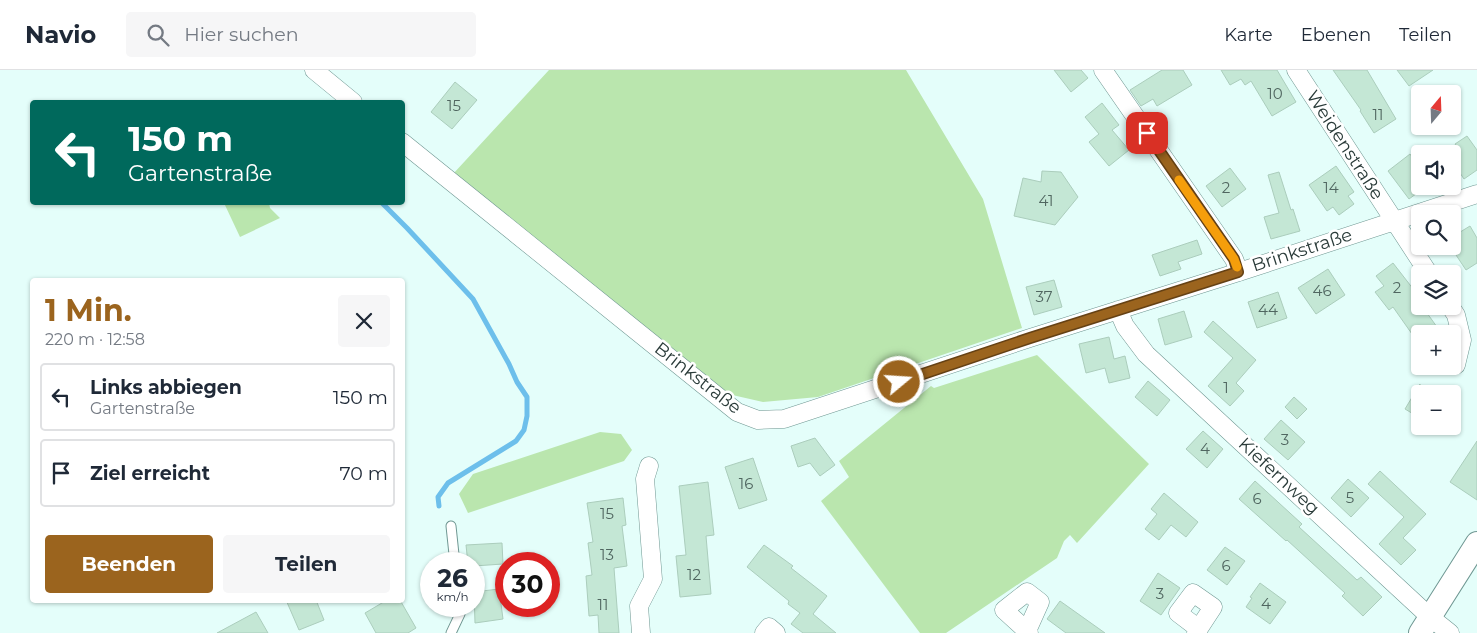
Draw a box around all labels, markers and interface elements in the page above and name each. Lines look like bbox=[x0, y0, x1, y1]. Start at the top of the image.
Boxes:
search box bbox=[126, 12, 476, 57]
text: Navio bbox=[25, 20, 96, 49]
icon: search bbox=[144, 21, 172, 49]
text: Hier suchen bbox=[184, 23, 299, 46]
text: Karte bbox=[1224, 24, 1273, 46]
text: Ebenen bbox=[1301, 24, 1371, 46]
text: Teilen bbox=[1399, 24, 1452, 46]
house number: 10 bbox=[1267, 84, 1283, 103]
north arrow bbox=[1411, 85, 1461, 135]
map controls bbox=[1411, 85, 1461, 435]
street label: Weidenstraße bbox=[1301, 86, 1389, 204]
house number: 15 bbox=[447, 96, 461, 115]
house number: 11 bbox=[1373, 105, 1383, 124]
pin bbox=[1126, 112, 1168, 154]
text: 150 m bbox=[128, 117, 233, 160]
icon: arrive bbox=[1133, 119, 1161, 147]
icon: left bbox=[45, 120, 110, 185]
button: sound bbox=[1411, 145, 1461, 195]
text: Gartenstraße bbox=[128, 160, 272, 187]
house number: 2 bbox=[1222, 178, 1230, 197]
house number: 14 bbox=[1323, 178, 1339, 197]
house number: 41 bbox=[1039, 191, 1053, 210]
button: search bbox=[1411, 205, 1461, 255]
street label: Brinkstraße bbox=[1249, 223, 1355, 277]
button: layers bbox=[1411, 265, 1461, 315]
house number: 2 bbox=[1393, 278, 1401, 297]
house number: 46 bbox=[1312, 281, 1332, 300]
house number: 37 bbox=[1035, 287, 1053, 306]
text: 1 Min. bbox=[45, 292, 132, 329]
button: close bbox=[338, 295, 390, 347]
house number: 44 bbox=[1258, 300, 1278, 319]
button: + bbox=[1411, 325, 1461, 375]
text: 220 m · 12:58 bbox=[45, 330, 145, 349]
street label: Brinkstraße bbox=[650, 337, 746, 419]
position arrow bbox=[872, 355, 924, 407]
text: Links abbiegen bbox=[90, 376, 242, 399]
house number: 1 bbox=[1223, 378, 1229, 397]
icon: left bbox=[47, 383, 75, 411]
button: − bbox=[1411, 385, 1461, 435]
text: 150 m bbox=[333, 386, 388, 409]
text: Gartenstraße bbox=[90, 399, 195, 418]
house number: 3 bbox=[1281, 430, 1289, 449]
street label: Kiefernweg bbox=[1234, 433, 1324, 519]
house number: 4 bbox=[1200, 439, 1210, 458]
icon: arrive bbox=[47, 459, 75, 487]
text: Ziel erreicht bbox=[90, 462, 210, 485]
text: 70 m bbox=[339, 462, 388, 485]
house number: 16 bbox=[739, 474, 753, 493]
house number: 5 bbox=[1346, 488, 1354, 507]
house number: 6 bbox=[1252, 489, 1262, 508]
house number: 15 bbox=[600, 504, 614, 523]
button: Beenden bbox=[45, 535, 213, 593]
button: Teilen bbox=[223, 535, 390, 593]
house number: 13 bbox=[600, 545, 614, 564]
speed limit sign: 30 bbox=[495, 552, 560, 617]
house number: 6 bbox=[1221, 556, 1231, 575]
text: 26 bbox=[437, 563, 468, 593]
house number: 12 bbox=[687, 565, 701, 584]
house number: 3 bbox=[1156, 584, 1164, 603]
text: km/h bbox=[436, 589, 469, 604]
house number: 4 bbox=[1261, 594, 1271, 613]
house number: 11 bbox=[598, 595, 608, 614]

